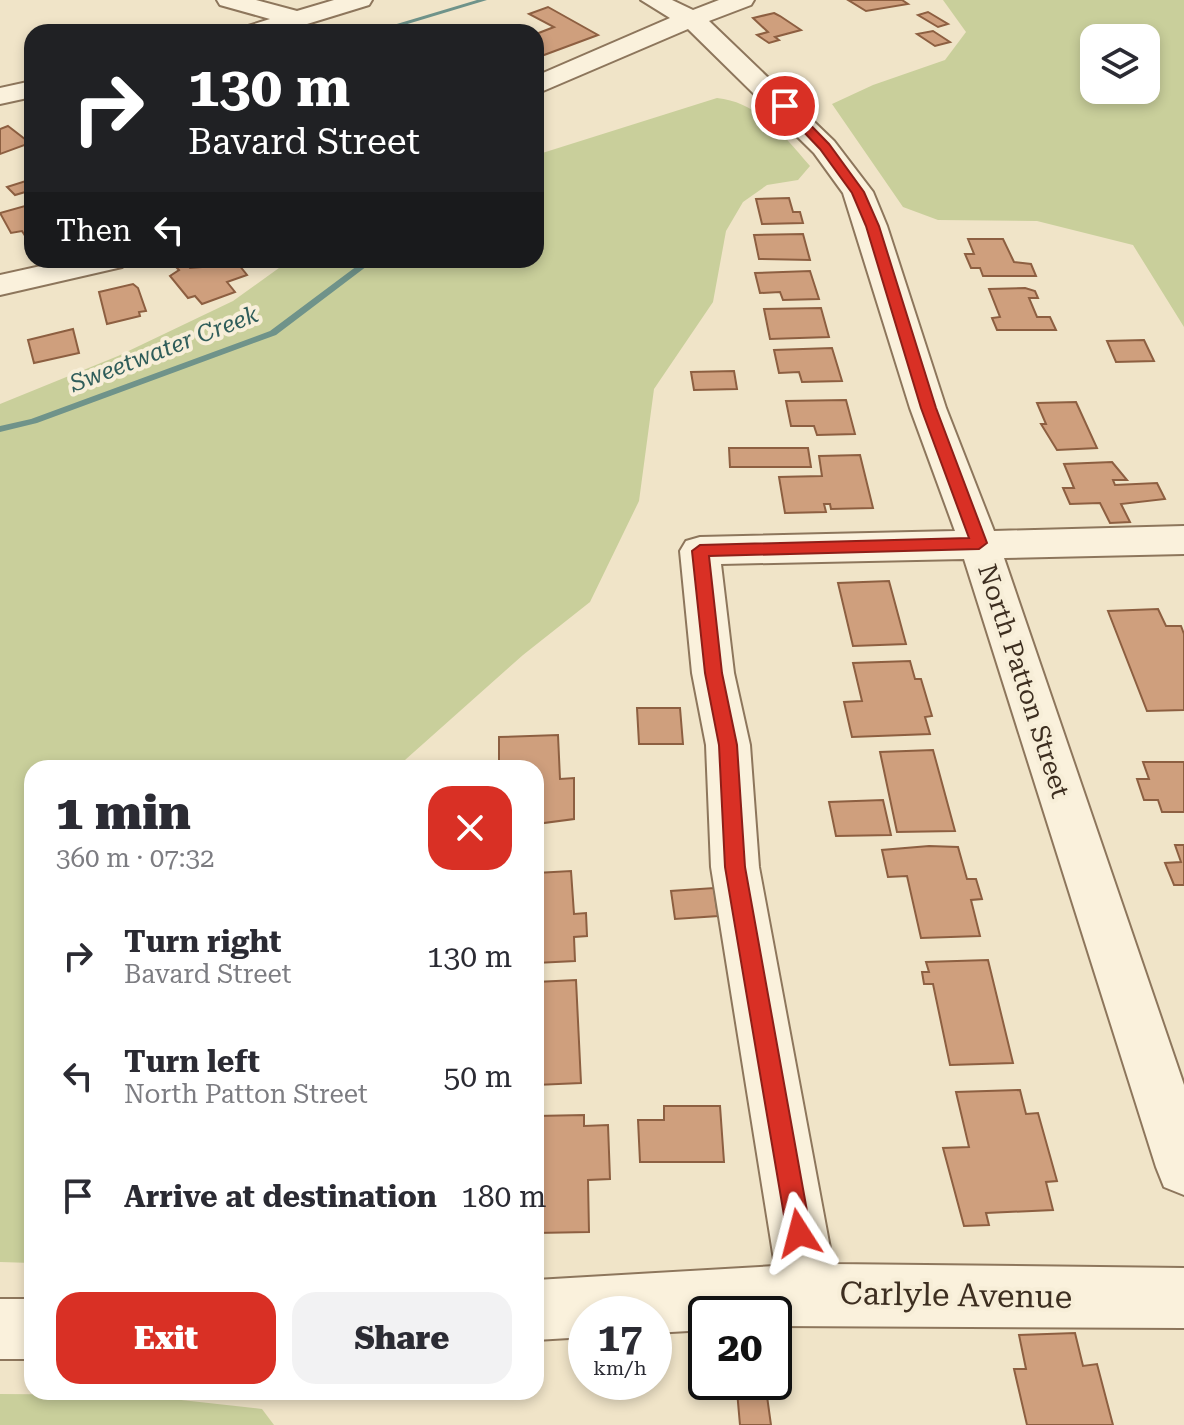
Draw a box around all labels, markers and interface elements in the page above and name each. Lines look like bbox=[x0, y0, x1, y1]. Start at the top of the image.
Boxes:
map controls bbox=[1080, 24, 1160, 104]
button: layers bbox=[1080, 24, 1160, 104]
text: 130 m bbox=[188, 54, 350, 120]
icon: right bbox=[56, 56, 160, 160]
pin bbox=[751, 72, 819, 140]
icon: arrive bbox=[763, 84, 807, 128]
text: Bavard Street bbox=[188, 121, 420, 163]
icon: left bbox=[147, 208, 191, 252]
text: Then bbox=[56, 213, 131, 248]
water label: Sweetwater Creek bbox=[65, 300, 262, 398]
street label: North Patton Street bbox=[972, 560, 1076, 802]
text: 1 min bbox=[56, 785, 191, 841]
button: close bbox=[428, 786, 512, 870]
text: 360 m · 07:32 bbox=[56, 843, 215, 873]
text: Turn right bbox=[124, 924, 281, 959]
icon: right bbox=[56, 934, 100, 978]
text: 130 m bbox=[427, 939, 512, 974]
text: Bavard Street bbox=[124, 959, 292, 989]
text: Turn left bbox=[124, 1044, 260, 1079]
icon: left bbox=[56, 1054, 100, 1098]
text: 50 m bbox=[443, 1059, 512, 1094]
text: North Patton Street bbox=[124, 1079, 368, 1109]
icon: arrive bbox=[56, 1174, 100, 1218]
text: Arrive at destination bbox=[124, 1179, 437, 1214]
text: 180 m bbox=[461, 1179, 546, 1214]
position arrow bbox=[757, 1191, 841, 1275]
street label: Carlyle Avenue bbox=[839, 1274, 1073, 1316]
button: Exit bbox=[56, 1292, 276, 1384]
button: Share bbox=[292, 1292, 512, 1384]
speed limit sign: 20 bbox=[688, 1296, 792, 1400]
text: 17 bbox=[598, 1314, 642, 1361]
text: km/h bbox=[593, 1356, 647, 1380]

